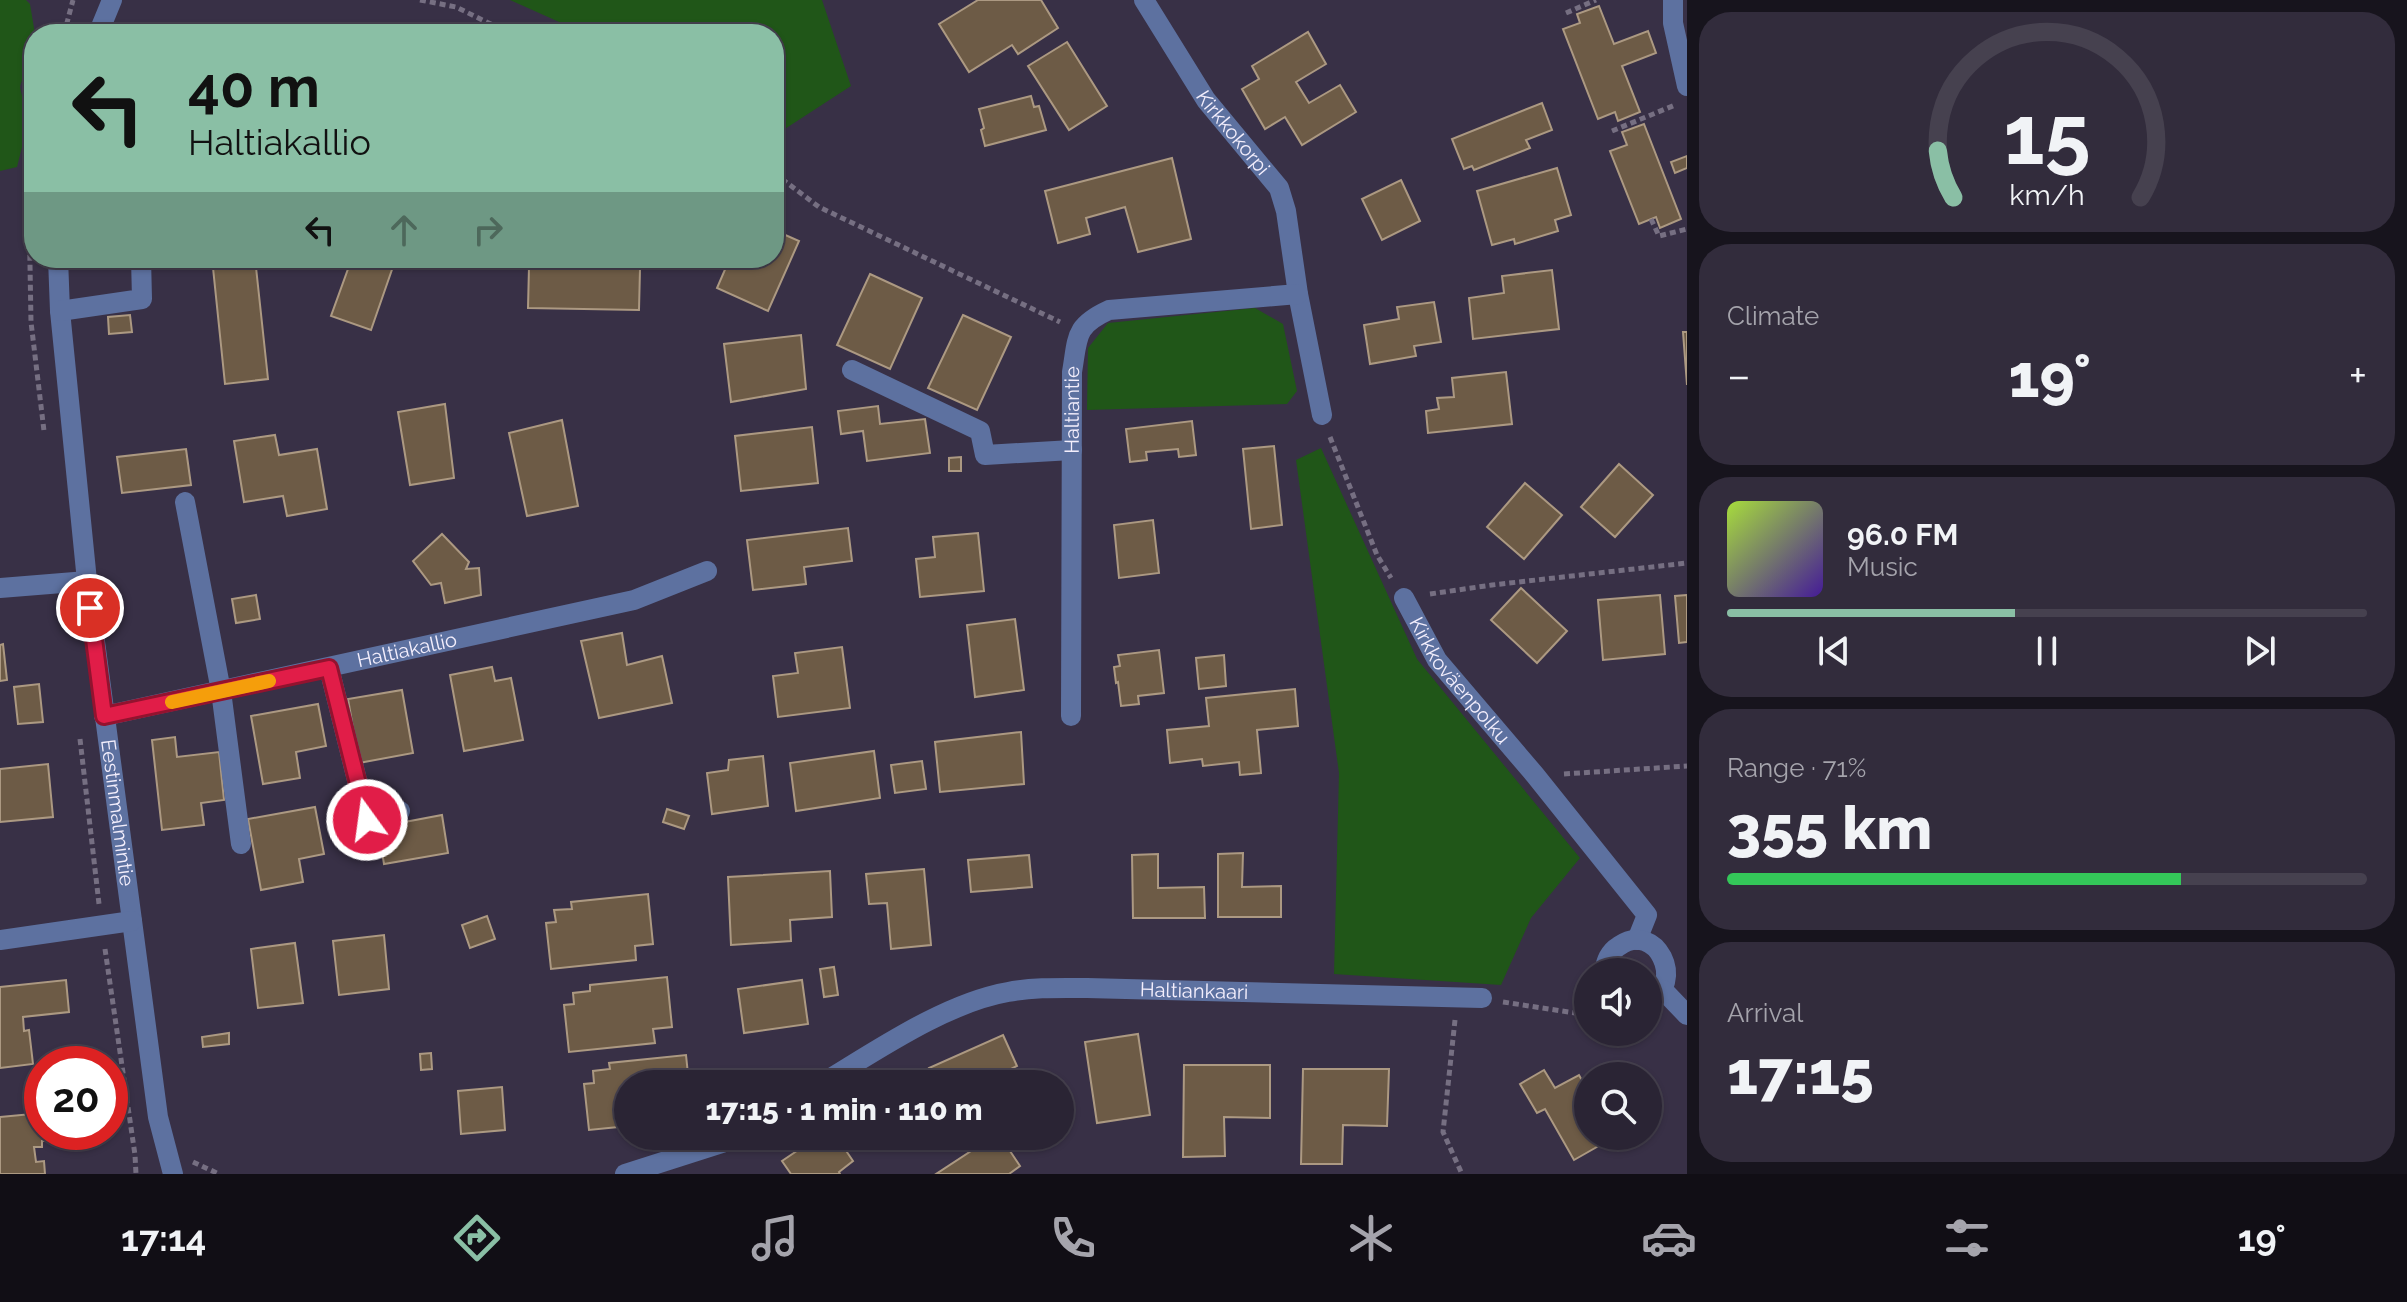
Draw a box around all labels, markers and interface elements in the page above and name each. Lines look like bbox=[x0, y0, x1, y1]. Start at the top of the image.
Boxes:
text: 40 m bbox=[188, 54, 320, 120]
icon: left bbox=[56, 56, 160, 160]
street label: Kirkkokorpi bbox=[1191, 86, 1275, 180]
text: 15 bbox=[2003, 86, 2091, 183]
text: Haltiakallio bbox=[188, 121, 371, 163]
text: km/h bbox=[2009, 178, 2085, 212]
icon: left bbox=[298, 208, 342, 252]
icon: ahead bbox=[382, 208, 426, 252]
icon: right bbox=[466, 208, 510, 252]
text: Climate bbox=[1727, 301, 1819, 331]
text: 19° bbox=[2009, 341, 2091, 411]
text: − bbox=[1727, 350, 1751, 401]
text: + bbox=[2349, 350, 2367, 401]
street label: Haltiantie bbox=[1060, 366, 1084, 454]
text: 96.0 FM bbox=[1847, 517, 1958, 552]
text: Music bbox=[1847, 552, 1918, 582]
pin bbox=[56, 574, 124, 642]
icon: arrive bbox=[68, 586, 112, 630]
street label: Kirkkoväenpolku bbox=[1404, 613, 1515, 749]
street label: Haltiakallio bbox=[355, 627, 459, 672]
icon: previous bbox=[1812, 629, 1856, 673]
icon: pause bbox=[2025, 629, 2069, 673]
icon: next bbox=[2238, 629, 2282, 673]
street label: Eestinmalmintie bbox=[96, 738, 139, 888]
text: Range · 71% bbox=[1727, 753, 1866, 783]
position arrow bbox=[325, 778, 409, 862]
text: 355 km bbox=[1727, 793, 1932, 863]
map controls bbox=[1574, 958, 1662, 1150]
button: sound bbox=[1574, 958, 1662, 1046]
street label: Haltiankaari bbox=[1140, 977, 1249, 1004]
text: Arrival bbox=[1727, 998, 1803, 1028]
text: 17:15 bbox=[1727, 1038, 1874, 1108]
speed limit sign: 20 bbox=[24, 1046, 128, 1150]
button: search bbox=[1574, 1062, 1662, 1150]
text: 17:15 · 1 min · 110 m bbox=[705, 1092, 983, 1127]
icon: directions bbox=[449, 1210, 505, 1266]
icon: music bbox=[747, 1210, 803, 1266]
icon: phone bbox=[1045, 1210, 1101, 1266]
icon: climate bbox=[1343, 1210, 1399, 1266]
icon: car bbox=[1641, 1210, 1697, 1266]
icon: filters bbox=[1939, 1210, 1995, 1266]
text: 17:14 bbox=[121, 1217, 206, 1259]
text: 19° bbox=[2238, 1217, 2286, 1259]

